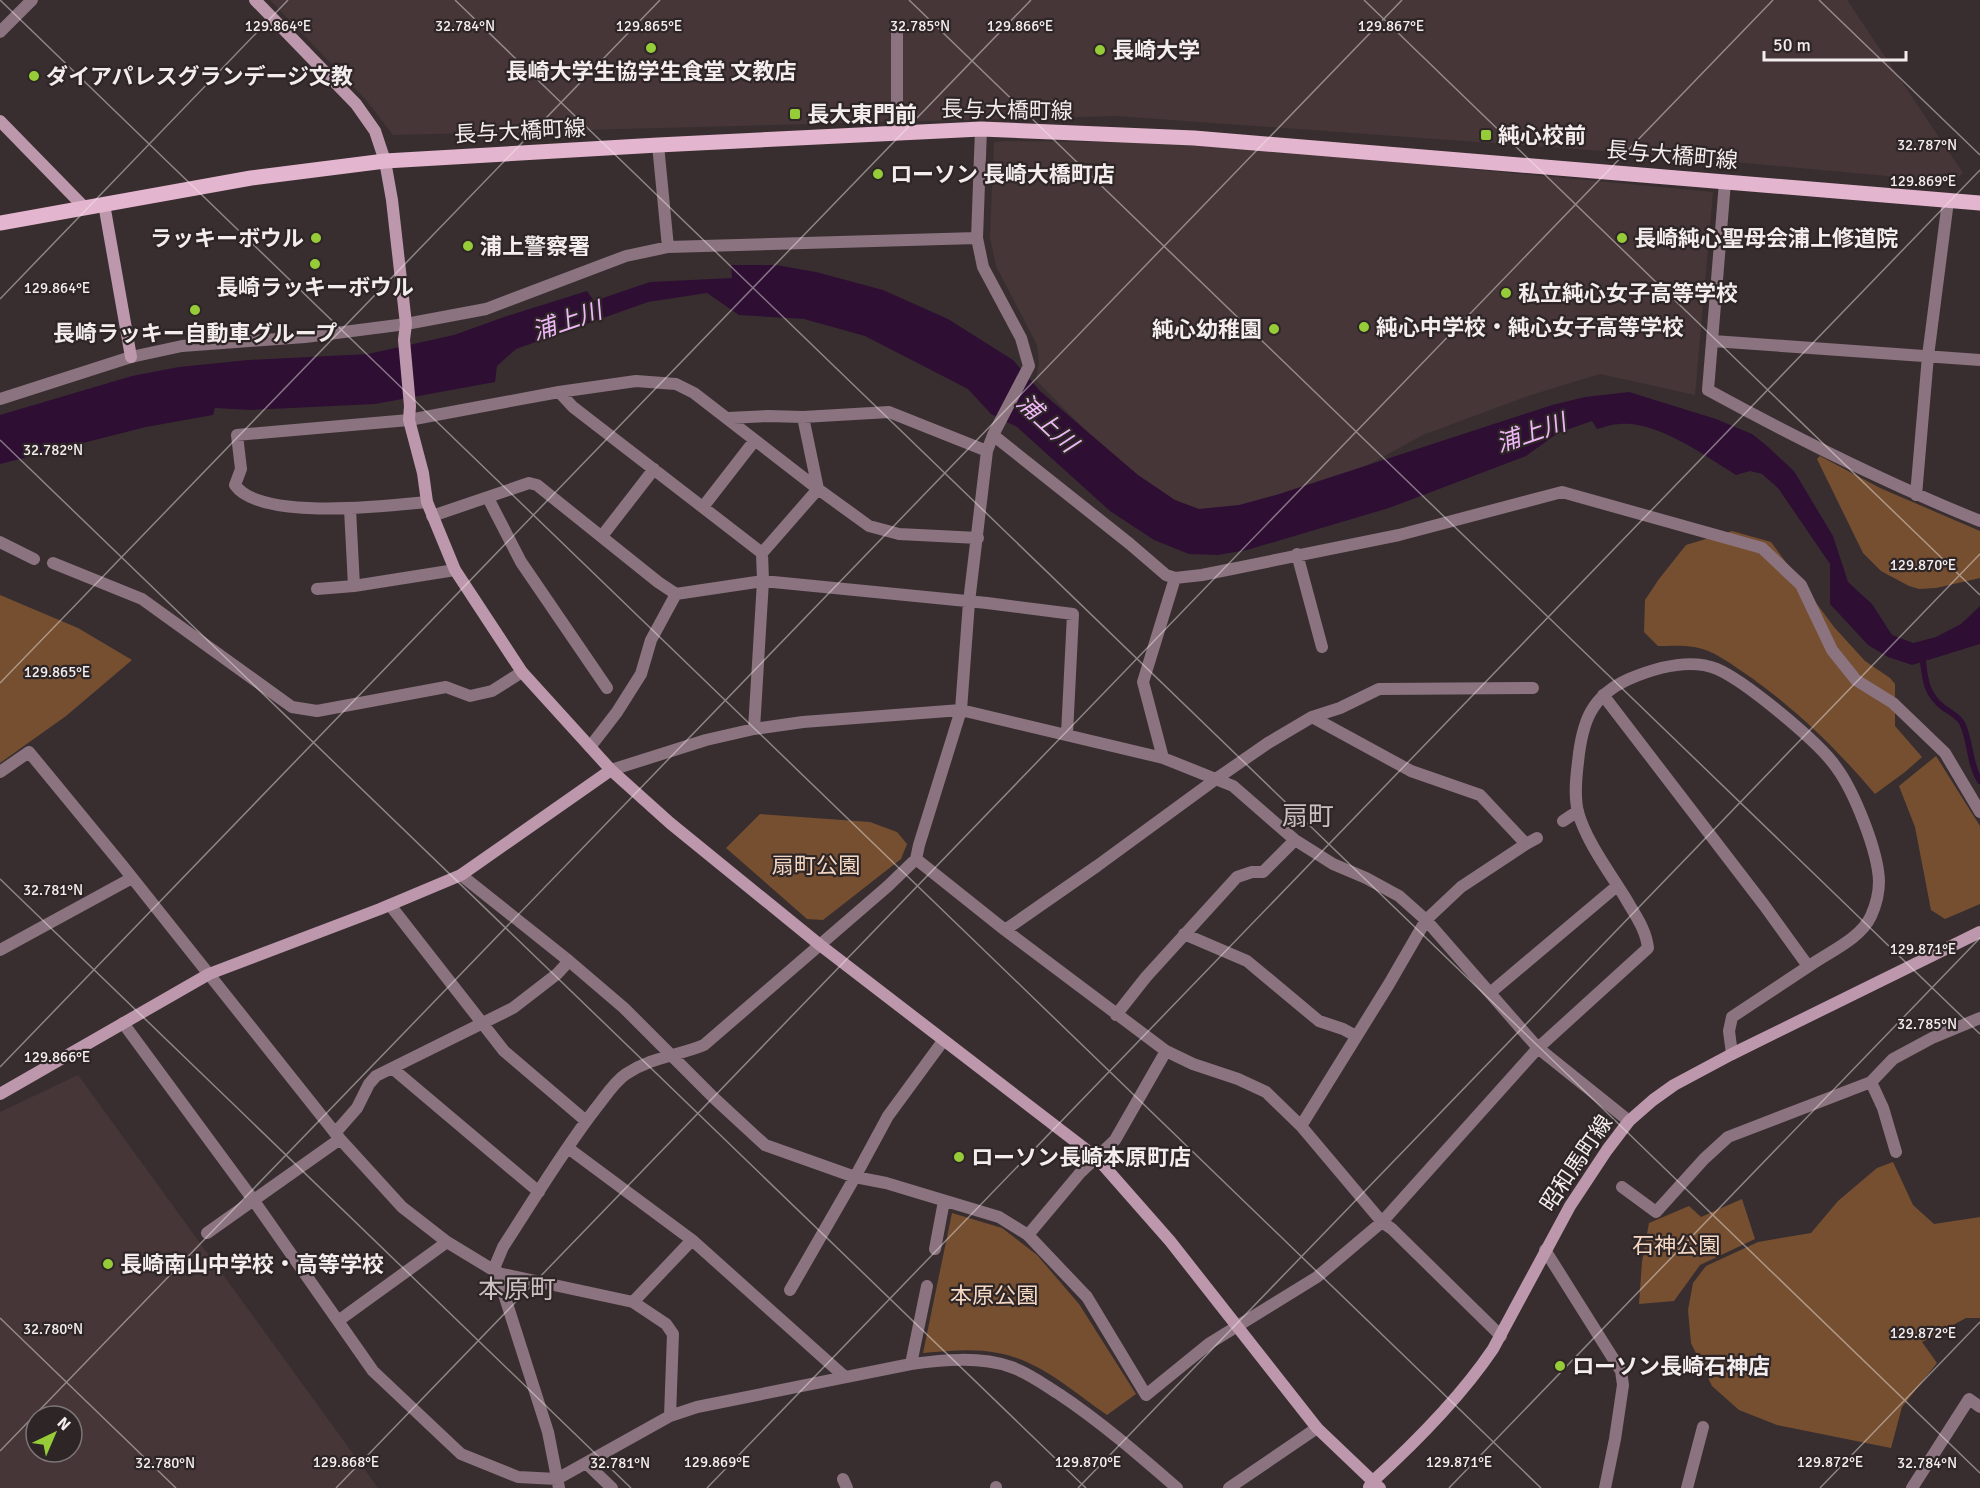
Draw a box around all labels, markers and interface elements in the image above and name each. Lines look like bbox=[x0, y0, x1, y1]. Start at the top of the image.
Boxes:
text: 129.864°E bbox=[245, 17, 311, 35]
text: 32.784°N bbox=[435, 17, 495, 35]
text: 129.865°E bbox=[616, 17, 682, 35]
text: 32.785°N bbox=[890, 17, 950, 35]
text: 129.866°E bbox=[987, 17, 1053, 35]
text: 129.867°E bbox=[1358, 17, 1424, 35]
scale bar bbox=[1764, 24, 1906, 62]
text: 50 m bbox=[1773, 34, 1811, 56]
place label: 長崎大学 bbox=[1112, 37, 1200, 64]
marker: 長崎大学生協学生食堂 文教店 bbox=[644, 41, 658, 55]
marker: 長崎大学 bbox=[1093, 43, 1107, 57]
place label: 長崎大学生協学生食堂 文教店 bbox=[506, 58, 796, 85]
place label: ダイアパレスグランデージ文教 bbox=[46, 63, 353, 90]
marker: ダイアパレスグランデージ文教 bbox=[27, 69, 41, 83]
street label: 長与大橋町線 bbox=[941, 95, 1073, 125]
place label: 長大東門前 bbox=[807, 101, 917, 128]
marker: 長大東門前 bbox=[788, 107, 802, 121]
street label: 長与大橋町線 bbox=[453, 114, 587, 148]
place label: 純心校前 bbox=[1498, 122, 1586, 149]
marker: 純心校前 bbox=[1479, 128, 1493, 142]
street label: 長与大橋町線 bbox=[1605, 136, 1739, 174]
text: 32.787°N bbox=[1897, 136, 1957, 154]
place label: ローソン 長崎大橋町店 bbox=[890, 161, 1115, 188]
marker: ローソン 長崎大橋町店 bbox=[871, 167, 885, 181]
text: 129.869°E bbox=[1890, 172, 1956, 190]
place label: ラッキーボウル bbox=[150, 225, 304, 252]
place label: 長崎純心聖母会浦上修道院 bbox=[1634, 225, 1898, 252]
marker: ラッキーボウル bbox=[309, 231, 323, 245]
marker: 長崎純心聖母会浦上修道院 bbox=[1615, 231, 1629, 245]
place label: 浦上警察署 bbox=[480, 233, 590, 260]
marker: 浦上警察署 bbox=[461, 239, 475, 253]
marker: 長崎ラッキーボウル bbox=[308, 257, 322, 271]
place label: 長崎ラッキーボウル bbox=[216, 274, 414, 301]
text: 129.864°E bbox=[24, 279, 90, 297]
place label: 私立純心女子高等学校 bbox=[1518, 280, 1738, 307]
marker: 私立純心女子高等学校 bbox=[1499, 286, 1513, 300]
water label: 浦上川 bbox=[528, 294, 609, 347]
marker: 長崎ラッキー自動車グループ bbox=[188, 303, 202, 317]
place label: 純心中学校・純心女子高等学校 bbox=[1376, 314, 1684, 341]
place label: 純心幼稚園 bbox=[1152, 316, 1262, 343]
place label: 長崎ラッキー自動車グループ bbox=[53, 320, 337, 347]
marker: 純心中学校・純心女子高等学校 bbox=[1357, 320, 1371, 334]
marker: 純心幼稚園 bbox=[1267, 322, 1281, 336]
water label: 浦上川 bbox=[1010, 387, 1086, 461]
water label: 浦上川 bbox=[1492, 406, 1573, 459]
text: 32.782°N bbox=[23, 441, 83, 459]
text: 129.870°E bbox=[1890, 556, 1956, 574]
text: 129.865°E bbox=[24, 663, 90, 681]
district label: 扇町 bbox=[1282, 801, 1334, 833]
park label: 扇町公園 bbox=[772, 852, 860, 879]
text: 32.781°N bbox=[23, 881, 83, 899]
text: 129.871°E bbox=[1890, 940, 1956, 958]
text: 32.785°N bbox=[1897, 1015, 1957, 1033]
text: 129.866°E bbox=[24, 1048, 90, 1066]
street label: 昭和馬町線 bbox=[1534, 1110, 1618, 1216]
place label: ローソン長崎本原町店 bbox=[971, 1144, 1191, 1171]
marker: ローソン長崎本原町店 bbox=[952, 1150, 966, 1164]
park label: 石神公園 bbox=[1632, 1232, 1720, 1259]
place label: 長崎南山中学校・高等学校 bbox=[120, 1251, 384, 1278]
marker: 長崎南山中学校・高等学校 bbox=[101, 1257, 115, 1271]
district label: 本原町 bbox=[478, 1274, 556, 1306]
park label: 本原公園 bbox=[950, 1282, 1038, 1309]
text: 32.780°N bbox=[23, 1320, 83, 1338]
text: 129.872°E bbox=[1890, 1324, 1956, 1342]
place label: ローソン長崎石神店 bbox=[1572, 1353, 1770, 1380]
marker: ローソン長崎石神店 bbox=[1553, 1359, 1567, 1373]
north arrow bbox=[24, 1404, 84, 1464]
text: N bbox=[53, 1413, 75, 1435]
text: 129.868°E bbox=[313, 1453, 379, 1471]
text: 129.869°E bbox=[684, 1453, 750, 1471]
text: 129.870°E bbox=[1055, 1453, 1121, 1471]
text: 129.871°E bbox=[1426, 1453, 1492, 1471]
text: 129.872°E bbox=[1797, 1453, 1863, 1471]
text: 32.780°N bbox=[135, 1454, 195, 1472]
text: 32.781°N bbox=[590, 1454, 650, 1472]
text: 32.784°N bbox=[1897, 1454, 1957, 1472]

